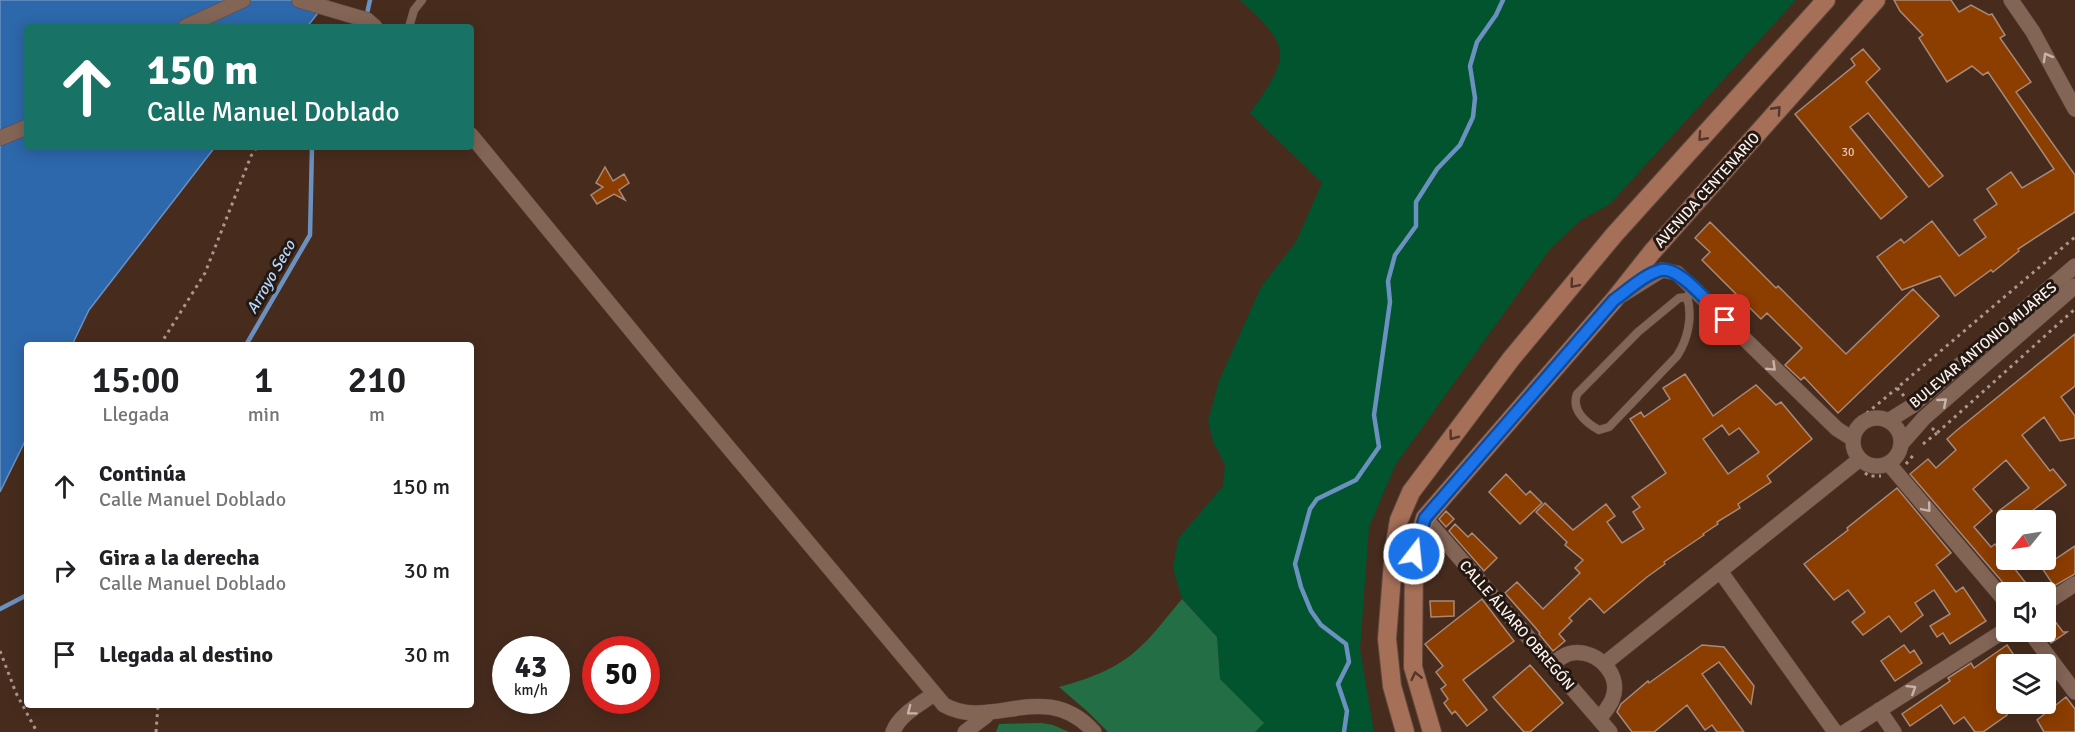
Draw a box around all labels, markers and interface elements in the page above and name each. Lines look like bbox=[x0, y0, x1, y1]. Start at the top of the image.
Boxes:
text: 150 m bbox=[147, 45, 258, 96]
icon: ahead bbox=[48, 48, 126, 126]
one-way arrow bbox=[2043, 53, 2054, 64]
text: Calle Manuel Doblado bbox=[147, 96, 400, 129]
one-way arrow bbox=[1770, 106, 1781, 117]
street label: AVENIDA CENTENARIO bbox=[1651, 129, 1763, 251]
one-way arrow bbox=[1698, 130, 1709, 141]
house number: 30 bbox=[1842, 145, 1854, 160]
water label: Arroyo Seco bbox=[242, 236, 300, 317]
one-way arrow bbox=[1570, 277, 1581, 288]
street label: BULEVAR ANTONIO MIJARES bbox=[1906, 278, 2060, 412]
pin bbox=[1699, 294, 1750, 345]
icon: arrive bbox=[1708, 303, 1741, 336]
text: 15:00 bbox=[92, 358, 180, 403]
text: 1 bbox=[254, 358, 274, 403]
text: 210 bbox=[348, 358, 406, 403]
one-way arrow bbox=[1764, 359, 1775, 370]
one-way arrow bbox=[1936, 398, 1947, 409]
text: Llegada bbox=[102, 402, 169, 427]
text: min bbox=[248, 402, 280, 427]
text: m bbox=[369, 402, 385, 427]
one-way arrow bbox=[1449, 430, 1460, 441]
text: Continúa bbox=[99, 460, 186, 487]
icon: ahead bbox=[48, 470, 81, 503]
text: 150 m bbox=[392, 473, 450, 500]
text: Calle Manuel Doblado bbox=[99, 487, 286, 512]
one-way arrow bbox=[1920, 501, 1931, 512]
north arrow bbox=[1996, 510, 2056, 570]
map controls bbox=[1996, 510, 2056, 714]
position arrow bbox=[1382, 522, 1446, 586]
text: Gira a la derecha bbox=[99, 544, 260, 571]
icon: right bbox=[48, 554, 81, 587]
street label: CALLE ÁLVARO OBREGÓN bbox=[1456, 556, 1579, 694]
text: 30 m bbox=[404, 557, 450, 584]
text: Calle Manuel Doblado bbox=[99, 571, 286, 596]
button: sound bbox=[1996, 582, 2056, 642]
speed limit sign: 50 bbox=[582, 636, 660, 714]
icon: arrive bbox=[48, 638, 81, 671]
text: Llegada al destino bbox=[99, 641, 273, 668]
text: 30 m bbox=[404, 641, 450, 668]
text: 43 bbox=[515, 649, 547, 686]
button: layers bbox=[1996, 654, 2056, 714]
one-way arrow bbox=[1410, 671, 1423, 681]
text: km/h bbox=[514, 681, 548, 699]
one-way arrow bbox=[1906, 684, 1916, 696]
one-way arrow bbox=[907, 704, 918, 715]

